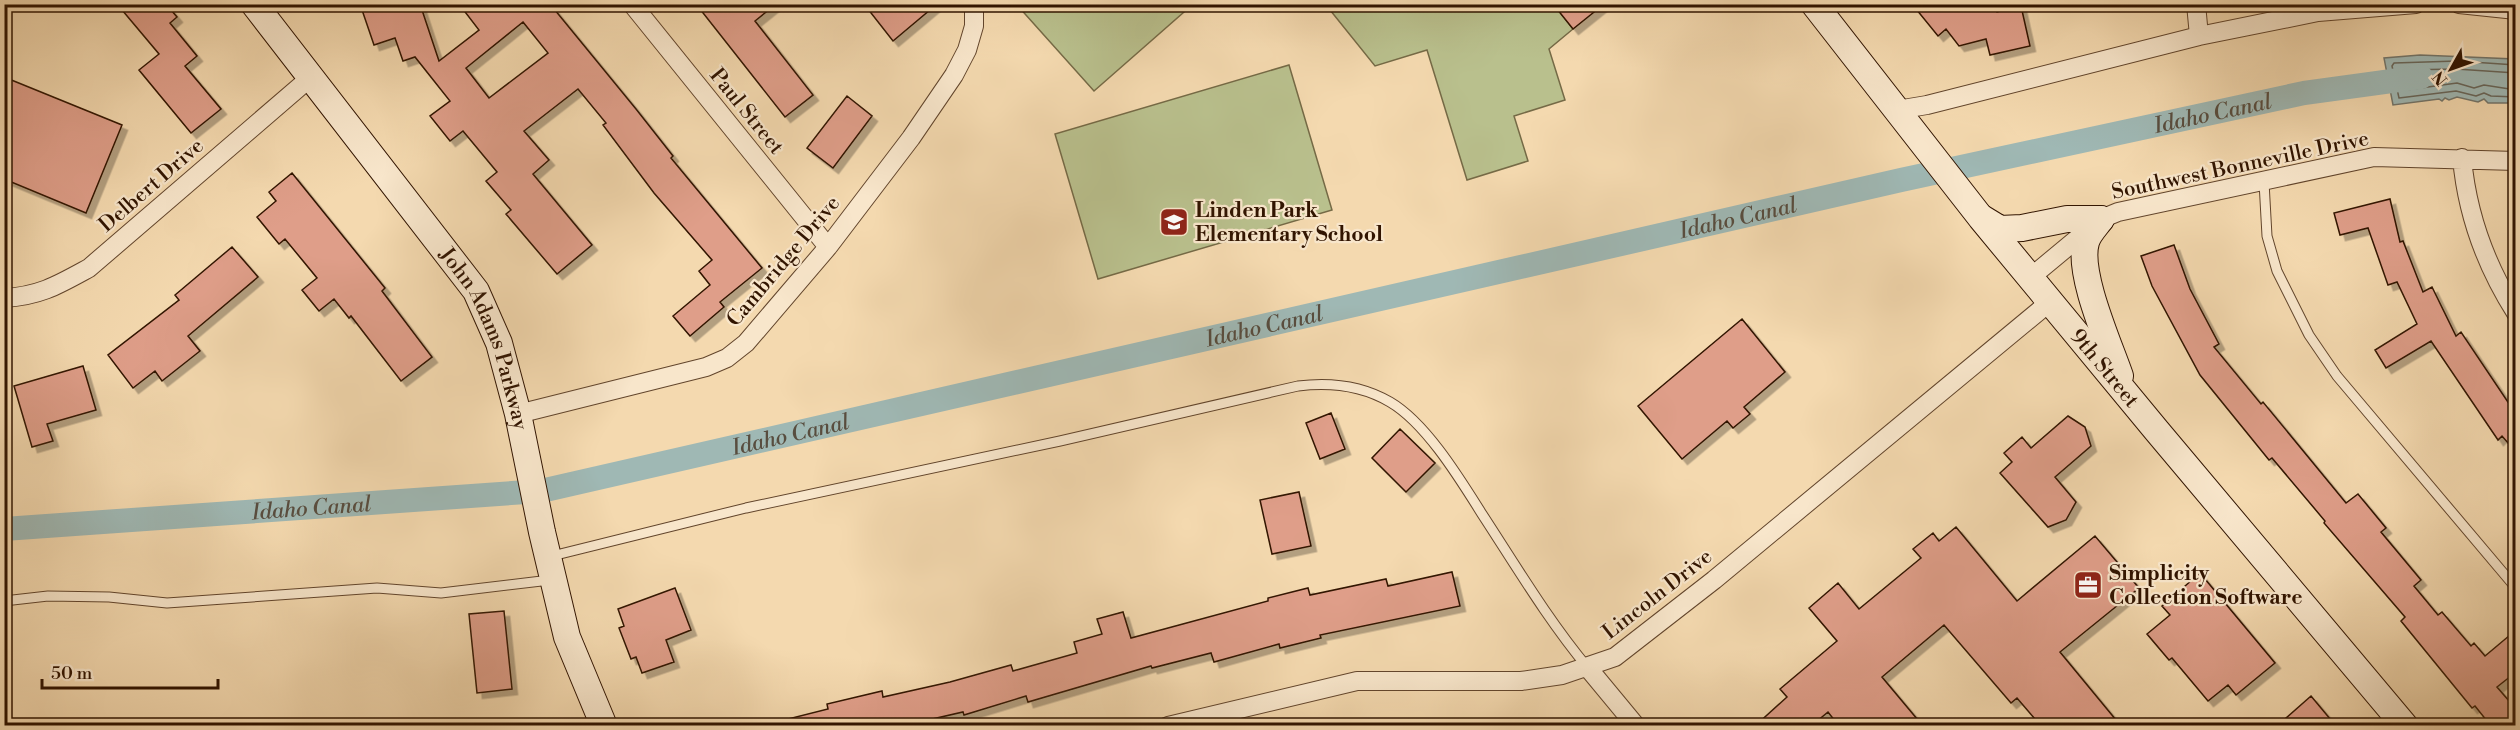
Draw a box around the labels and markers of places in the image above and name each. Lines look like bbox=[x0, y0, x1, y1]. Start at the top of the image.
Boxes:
place label: Linden Park Elementary School bbox=[1195, 198, 1383, 248]
school or university icon: Linden Park Elementary School bbox=[1158, 206, 1190, 238]
place label: Simplicity Collection Software bbox=[2109, 561, 2302, 611]
office icon: Simplicity Collection Software bbox=[2072, 569, 2104, 601]

